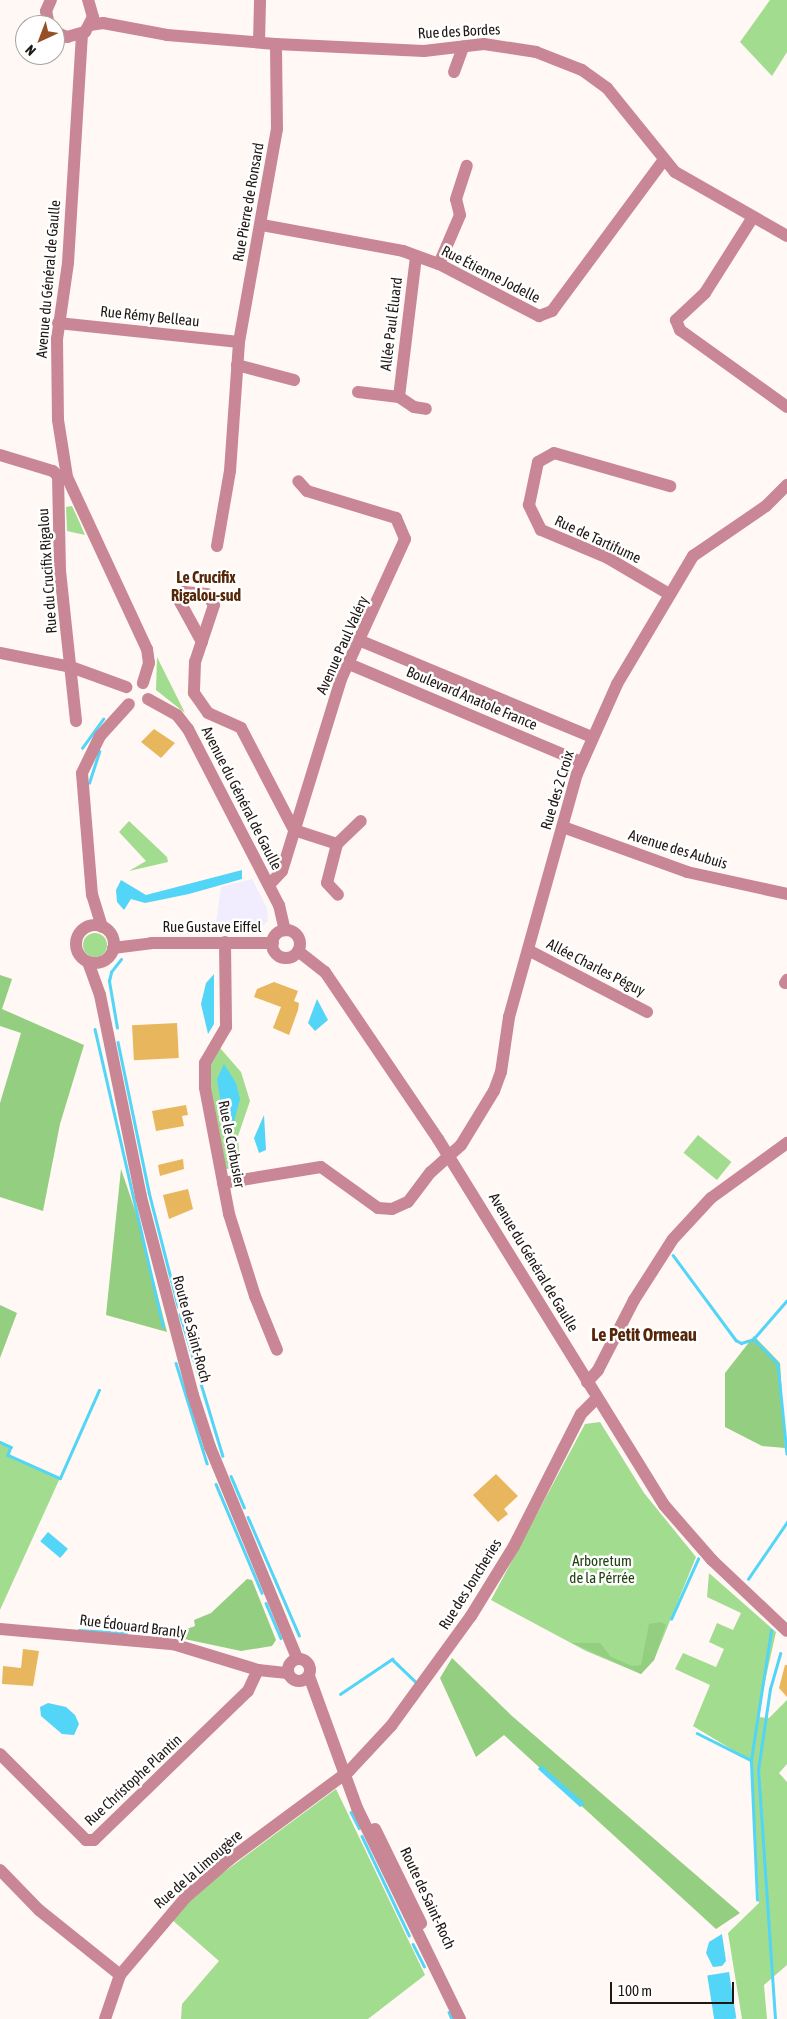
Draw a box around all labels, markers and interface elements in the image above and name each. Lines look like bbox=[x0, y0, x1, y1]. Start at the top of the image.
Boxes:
north arrow bbox=[15, 15, 65, 65]
street label: Rue des Bordes bbox=[417, 20, 501, 42]
text: N bbox=[22, 42, 39, 59]
street label: Rue Pierre de Ronsard bbox=[229, 141, 267, 263]
street label: Avenue du Général de Gaulle bbox=[32, 199, 64, 359]
street label: Rue Étienne Jodelle bbox=[439, 241, 543, 307]
street label: Allée Paul Éluard bbox=[376, 276, 406, 372]
street label: Rue Rémy Belleau bbox=[99, 302, 201, 330]
street label: Rue du Crucifix Rigalou bbox=[34, 508, 60, 634]
street label: Rue de Tartifume bbox=[552, 511, 644, 567]
district label: Le Crucifix Rigalou-sud bbox=[171, 567, 241, 605]
street label: Avenue Paul Valéry bbox=[312, 593, 372, 697]
street label: Boulevard Anatole France bbox=[404, 662, 540, 734]
street label: Avenue du Général de Gaulle bbox=[198, 723, 286, 873]
street label: Rue des 2 Croix bbox=[536, 748, 578, 832]
street label: Avenue des Aubuis bbox=[626, 825, 730, 873]
street label: Rue Gustave Eiffel bbox=[162, 918, 262, 936]
street label: Allée Charles Péguy bbox=[544, 934, 648, 1000]
street label: Rue le Corbusier bbox=[215, 1099, 249, 1189]
street label: Avenue du Général de Gaulle bbox=[485, 1189, 583, 1335]
street label: Route de Saint-Roch bbox=[169, 1273, 215, 1385]
district label: Le Petit Ormeau bbox=[591, 1324, 697, 1346]
street label: Rue des Joncheries bbox=[435, 1535, 505, 1633]
park label: Arboretum de la Pérrée bbox=[569, 1551, 635, 1586]
street label: Rue Édouard Branly bbox=[79, 1611, 187, 1641]
street label: Rue Christophe Plantin bbox=[81, 1730, 185, 1830]
street label: Rue de la Limougère bbox=[150, 1826, 246, 1912]
street label: Route de Saint-Roch bbox=[397, 1844, 459, 1952]
scale bar bbox=[612, 1972, 736, 2004]
text: 100 m bbox=[618, 1982, 652, 1999]

